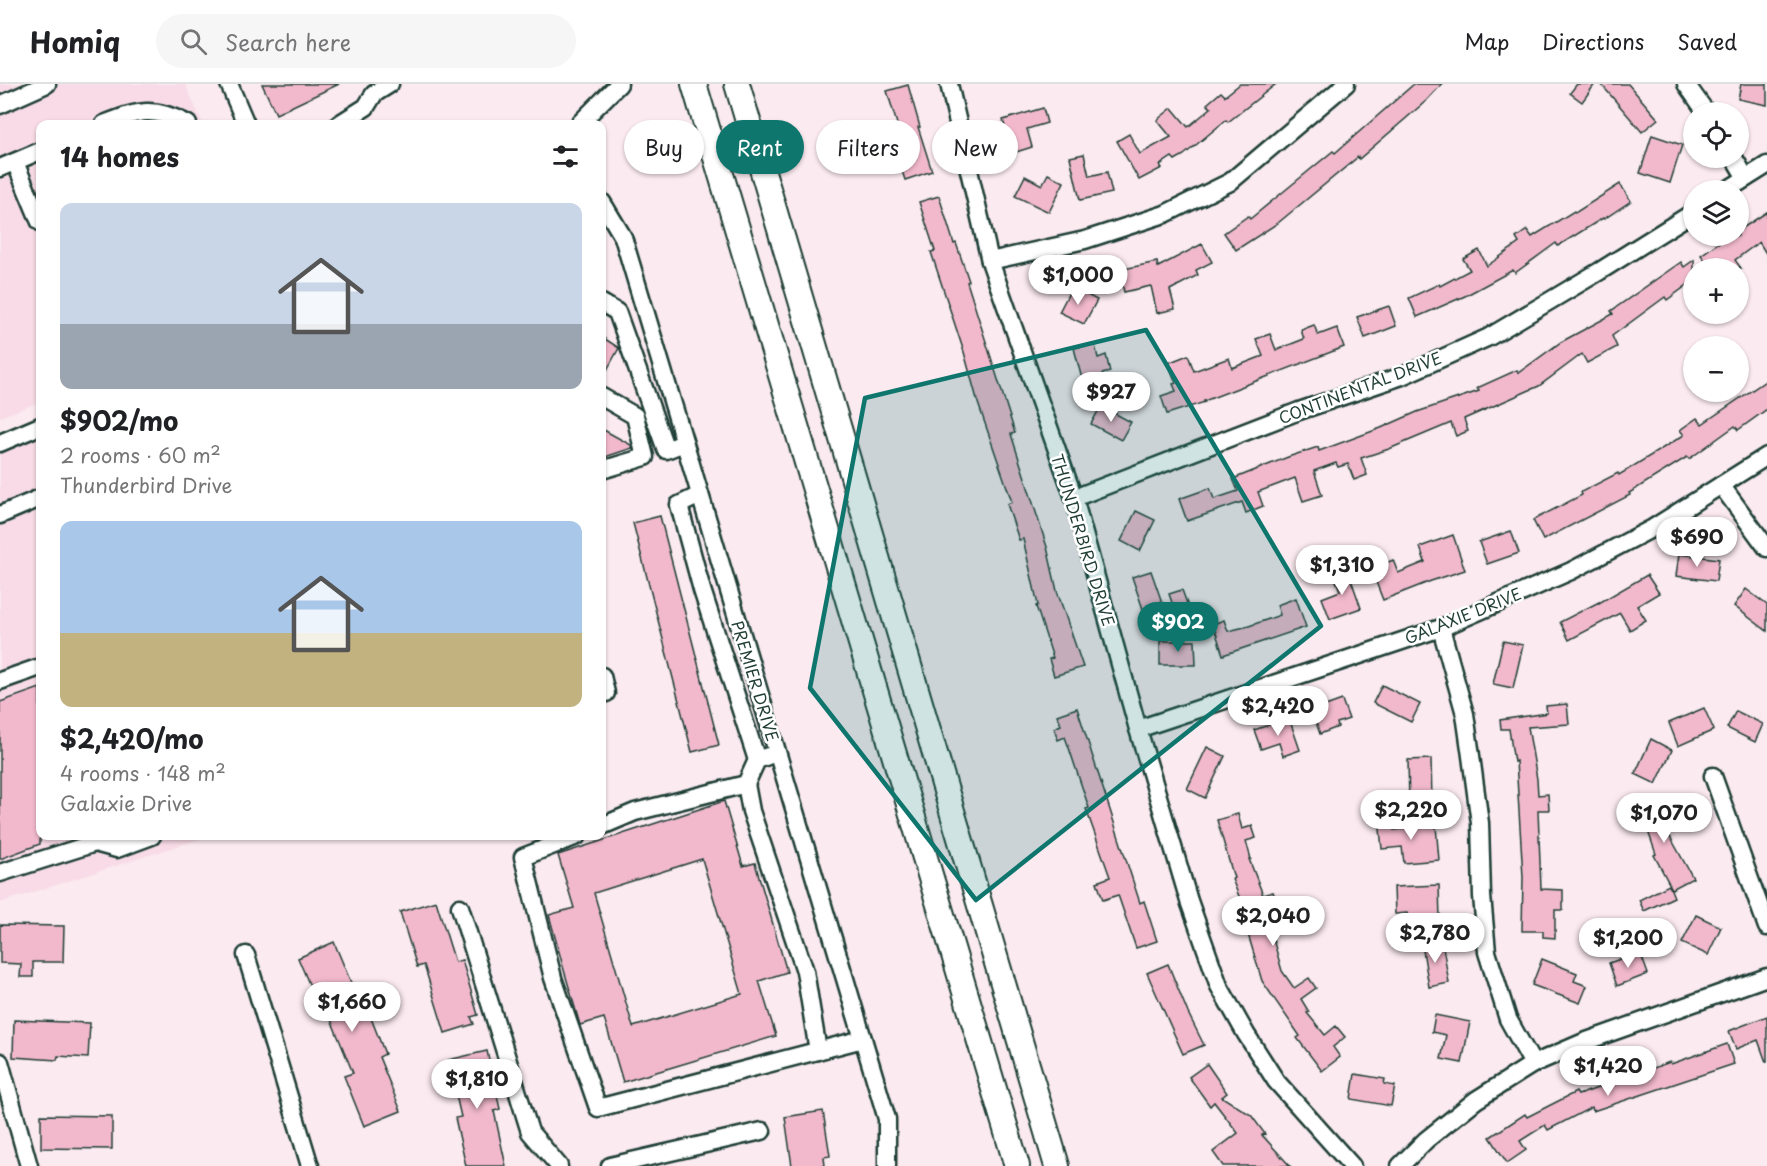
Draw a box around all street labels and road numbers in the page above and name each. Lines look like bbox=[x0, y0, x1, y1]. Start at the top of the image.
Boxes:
street label: CONTINENTAL DRIVE bbox=[1275, 345, 1445, 429]
street label: THUNDERBIRD DRIVE bbox=[1046, 451, 1122, 629]
street label: GALAXIE DRIVE bbox=[1401, 581, 1525, 649]
street label: PREMIER DRIVE bbox=[726, 617, 786, 744]

